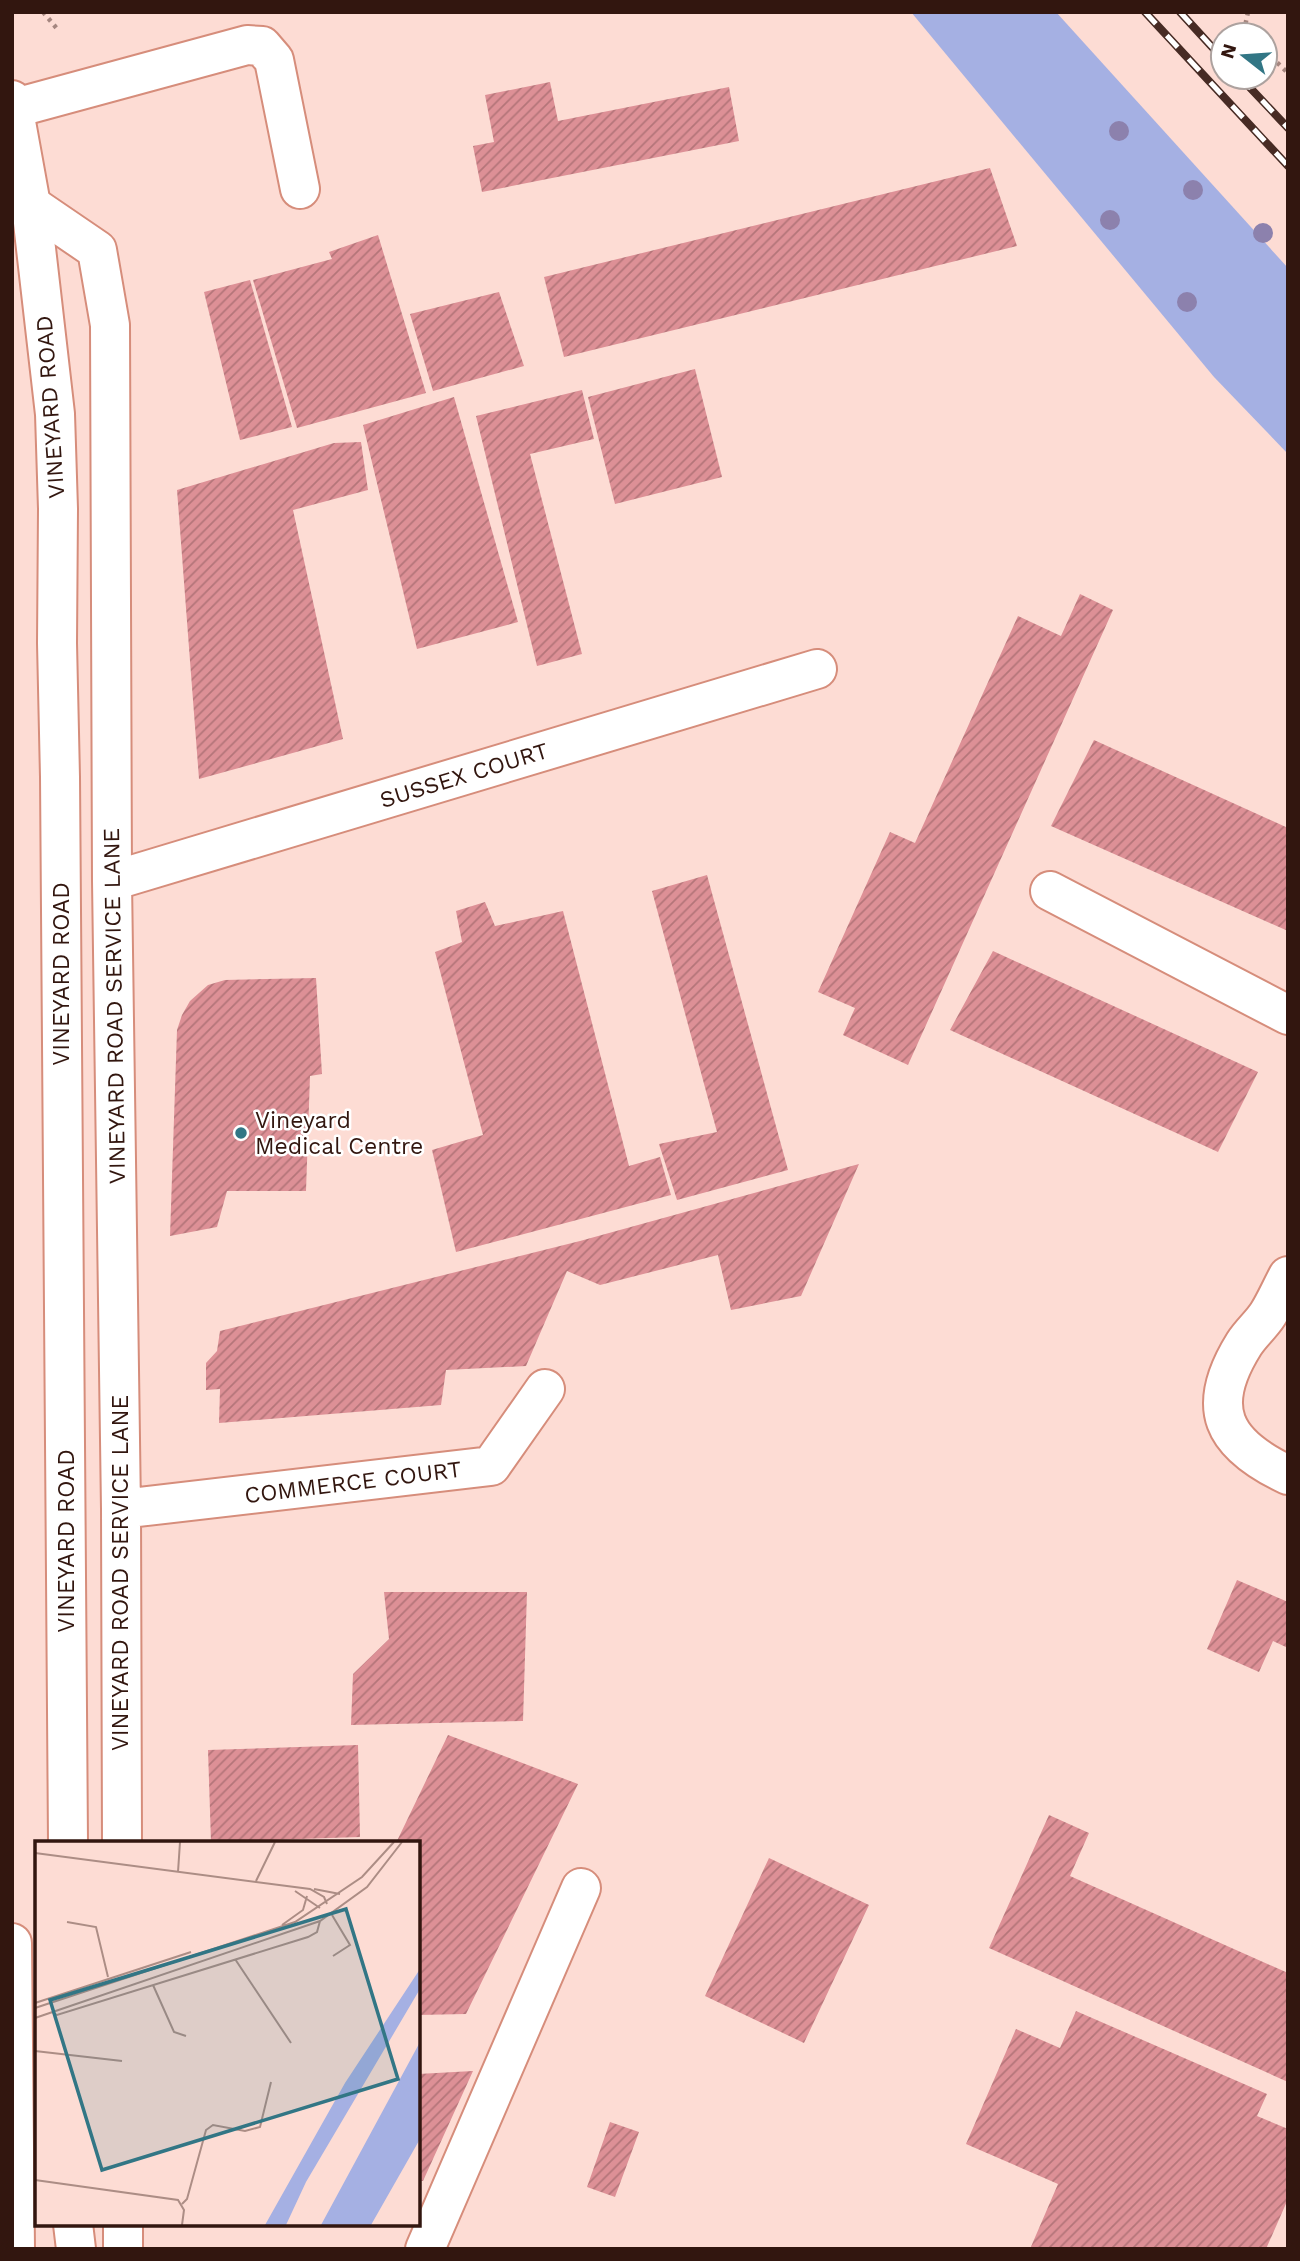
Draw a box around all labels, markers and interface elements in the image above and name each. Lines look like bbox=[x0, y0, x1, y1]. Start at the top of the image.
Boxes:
north arrow bbox=[1209, 21, 1279, 91]
text: N bbox=[1215, 41, 1241, 61]
street label: VINEYARD ROAD bbox=[31, 315, 70, 499]
street label: SUSSEX COURT bbox=[377, 737, 552, 814]
street label: VINEYARD ROAD SERVICE LANE bbox=[98, 828, 131, 1184]
street label: VINEYARD ROAD bbox=[48, 882, 75, 1066]
place label: Vineyard Medical Centre bbox=[255, 1107, 423, 1160]
marker: Vineyard Medical Centre bbox=[233, 1125, 249, 1141]
street label: VINEYARD ROAD SERVICE LANE bbox=[107, 1395, 134, 1751]
street label: VINEYARD ROAD bbox=[53, 1449, 80, 1633]
street label: COMMERCE COURT bbox=[243, 1456, 463, 1509]
inset map bbox=[35, 1841, 420, 2226]

